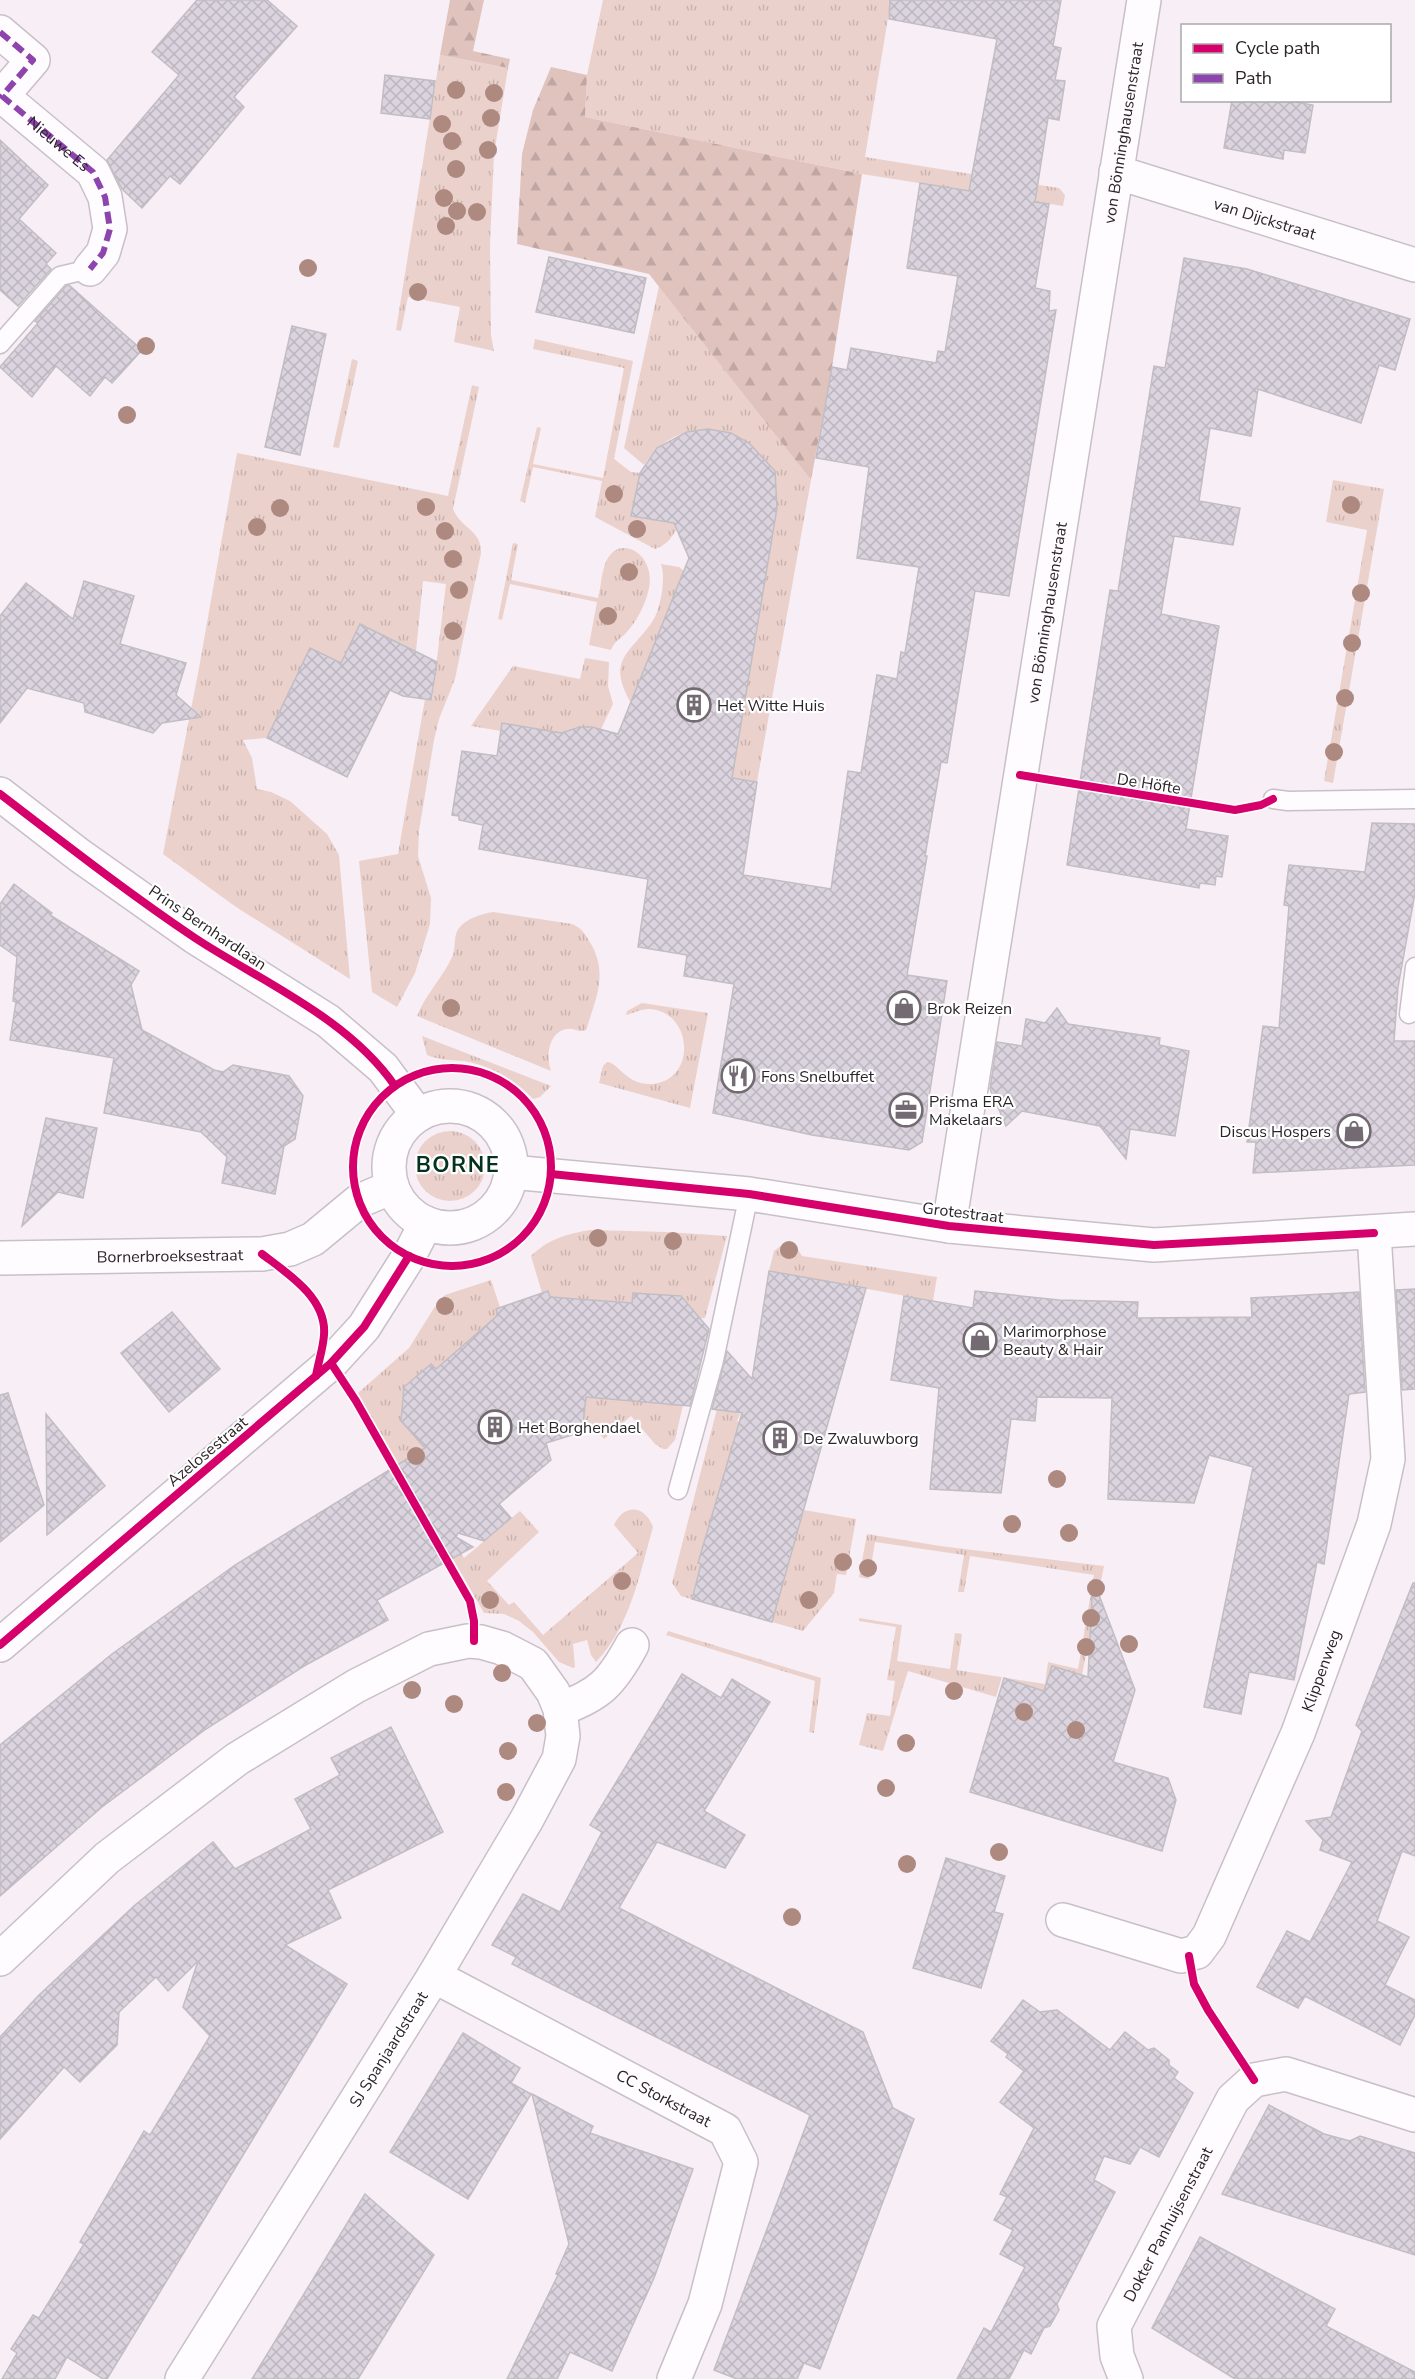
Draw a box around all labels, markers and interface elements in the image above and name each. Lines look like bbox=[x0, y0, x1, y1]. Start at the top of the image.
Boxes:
legend bbox=[1181, 24, 1391, 102]
text: Cycle path bbox=[1235, 36, 1320, 60]
street label: von Bönninghausenstraat bbox=[1099, 40, 1149, 225]
text: Path bbox=[1235, 66, 1272, 90]
street label: Nieuwe Es bbox=[22, 112, 95, 177]
street label: van Dijckstraat bbox=[1211, 193, 1319, 246]
street label: von Bönninghausenstraat bbox=[1022, 520, 1073, 705]
building icon: Het Witte Huis bbox=[676, 687, 712, 723]
place label: Het Witte Huis bbox=[717, 695, 825, 717]
street label: De Höfte bbox=[1115, 768, 1182, 800]
street label: Prins Bernhardlaan bbox=[144, 880, 271, 975]
shop icon: Brok Reizen bbox=[886, 990, 922, 1026]
place label: Brok Reizen bbox=[927, 998, 1012, 1020]
restaurant icon: Fons Snelbuffet bbox=[720, 1058, 756, 1094]
place label: Fons Snelbuffet bbox=[761, 1066, 874, 1088]
place label: Prisma ERA Makelaars bbox=[929, 1091, 1014, 1131]
office icon: Prisma ERA Makelaars bbox=[888, 1092, 924, 1128]
shop icon: Discus Hospers bbox=[1336, 1113, 1372, 1149]
place label: Discus Hospers bbox=[1220, 1121, 1331, 1143]
district label: BORNE bbox=[416, 1150, 500, 1180]
street label: Grotestraat bbox=[921, 1197, 1005, 1229]
street label: Bornerbroeksestraat bbox=[96, 1244, 244, 1269]
place label: Marimorphose Beauty & Hair bbox=[1003, 1321, 1106, 1361]
shop icon: Marimorphose Beauty & Hair bbox=[962, 1322, 998, 1358]
building icon: Het Borghendael bbox=[477, 1409, 513, 1445]
street label: Azelosestraat bbox=[163, 1411, 253, 1492]
place label: Het Borghendael bbox=[518, 1417, 641, 1439]
building icon: De Zwaluwborg bbox=[762, 1420, 798, 1456]
place label: De Zwaluwborg bbox=[803, 1428, 919, 1450]
street label: Klippenweg bbox=[1297, 1627, 1347, 1715]
street label: SJ Spanjaardstraat bbox=[344, 1987, 434, 2112]
street label: CC Storkstraat bbox=[612, 2064, 715, 2133]
street label: Dokter Panhuijsenstraat bbox=[1119, 2143, 1218, 2306]

